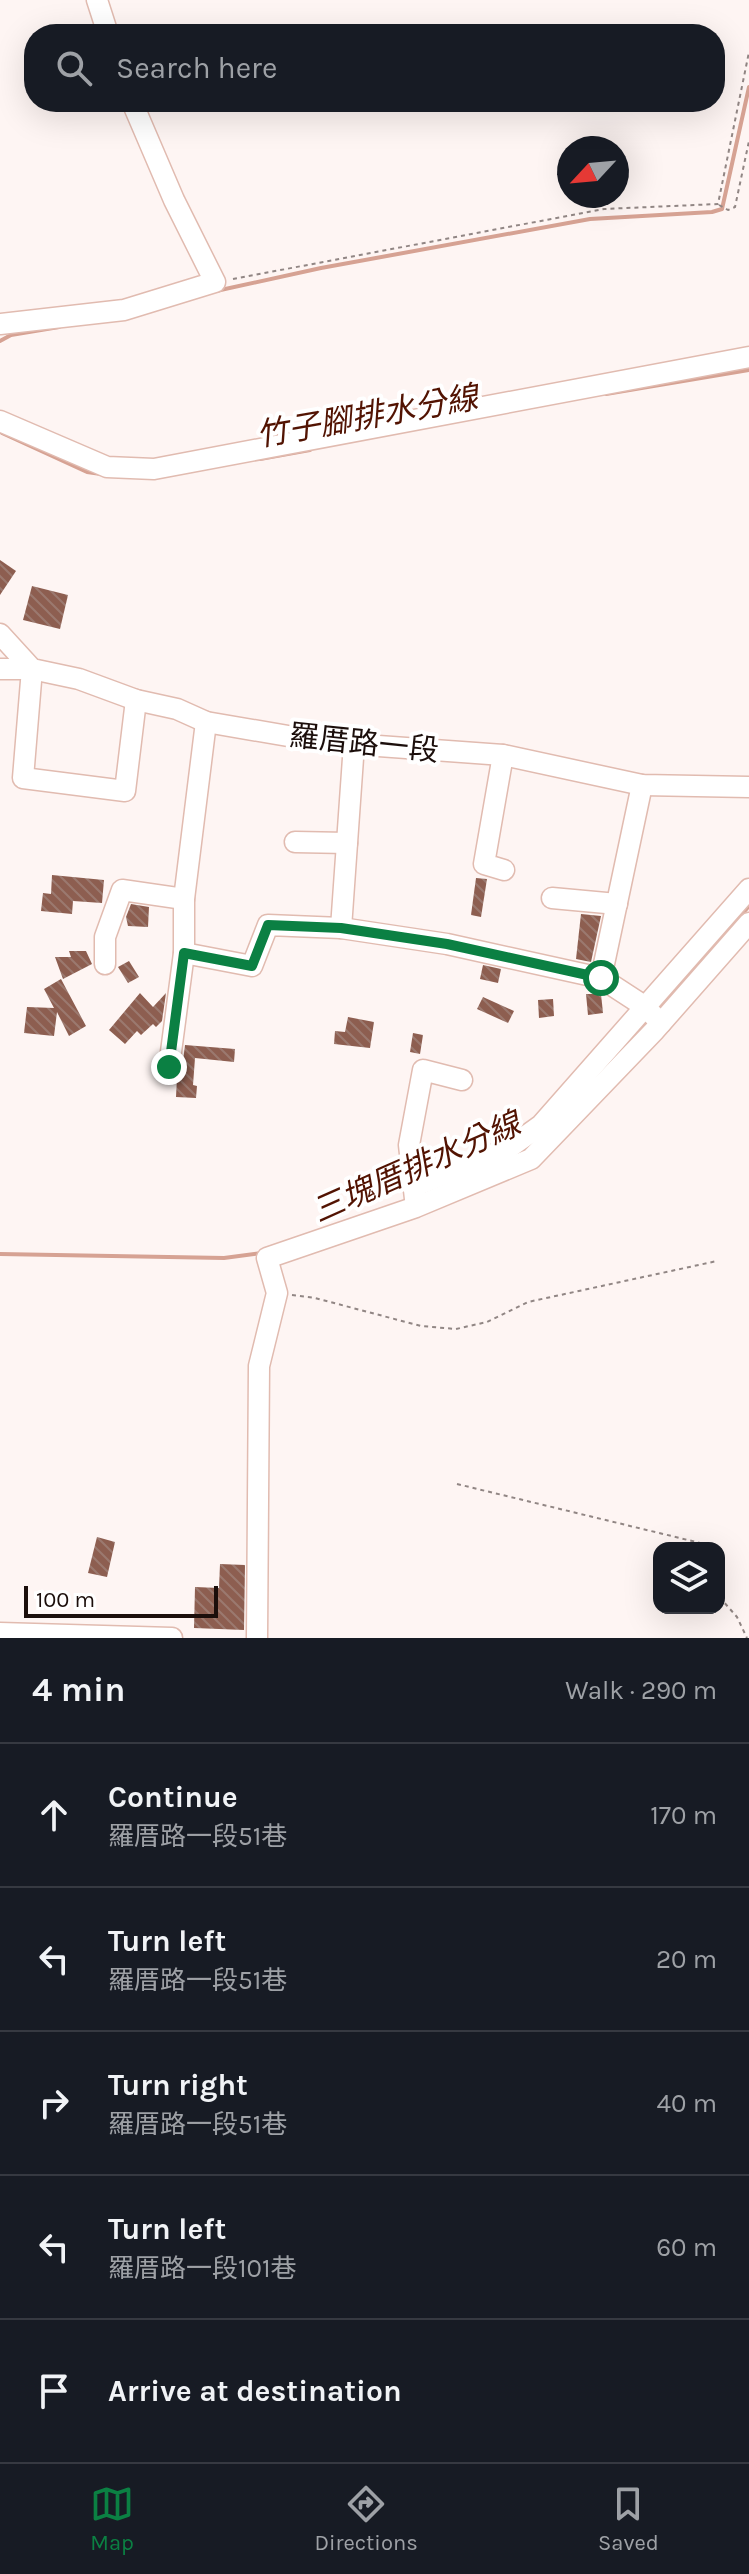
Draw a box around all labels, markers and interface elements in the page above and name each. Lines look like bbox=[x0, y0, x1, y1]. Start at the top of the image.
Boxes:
search box bbox=[24, 24, 725, 112]
icon: search bbox=[52, 46, 96, 90]
text: Search here bbox=[116, 50, 277, 86]
north arrow bbox=[557, 136, 629, 208]
water label: 竹子腳排水分線 bbox=[254, 378, 484, 454]
street label: 羅厝路一段 bbox=[288, 717, 440, 769]
route start bbox=[583, 960, 619, 996]
route end bbox=[151, 1049, 187, 1085]
water label: 三塊厝排水分線 bbox=[306, 1104, 529, 1230]
map controls bbox=[653, 1542, 725, 1614]
button: layers bbox=[653, 1542, 725, 1614]
scale bar bbox=[24, 1582, 218, 1618]
text: 100 m bbox=[36, 1587, 95, 1613]
text: 4 min bbox=[32, 1670, 125, 1710]
text: Walk · 290 m bbox=[565, 1675, 717, 1706]
text: Continue bbox=[108, 1779, 238, 1815]
icon: ahead bbox=[32, 1793, 76, 1837]
text: 170 m bbox=[650, 1800, 717, 1831]
text: 羅厝路一段51巷 bbox=[108, 1821, 287, 1852]
text: Turn left bbox=[108, 1923, 226, 1959]
icon: left bbox=[32, 1937, 76, 1981]
text: 20 m bbox=[656, 1944, 717, 1975]
text: 羅厝路一段51巷 bbox=[108, 1965, 287, 1996]
text: Turn right bbox=[108, 2067, 248, 2103]
icon: right bbox=[32, 2081, 76, 2125]
text: 40 m bbox=[657, 2088, 717, 2119]
text: 羅厝路一段51巷 bbox=[108, 2109, 287, 2140]
text: Turn left bbox=[108, 2211, 226, 2247]
icon: left bbox=[32, 2225, 76, 2269]
text: 60 m bbox=[656, 2232, 717, 2263]
text: 羅厝路一段101巷 bbox=[108, 2253, 297, 2284]
icon: arrive bbox=[32, 2369, 76, 2413]
text: Arrive at destination bbox=[108, 2373, 402, 2409]
tab: Map bbox=[90, 2482, 134, 2556]
tab: Directions bbox=[314, 2482, 418, 2556]
tab: Saved bbox=[598, 2482, 659, 2556]

